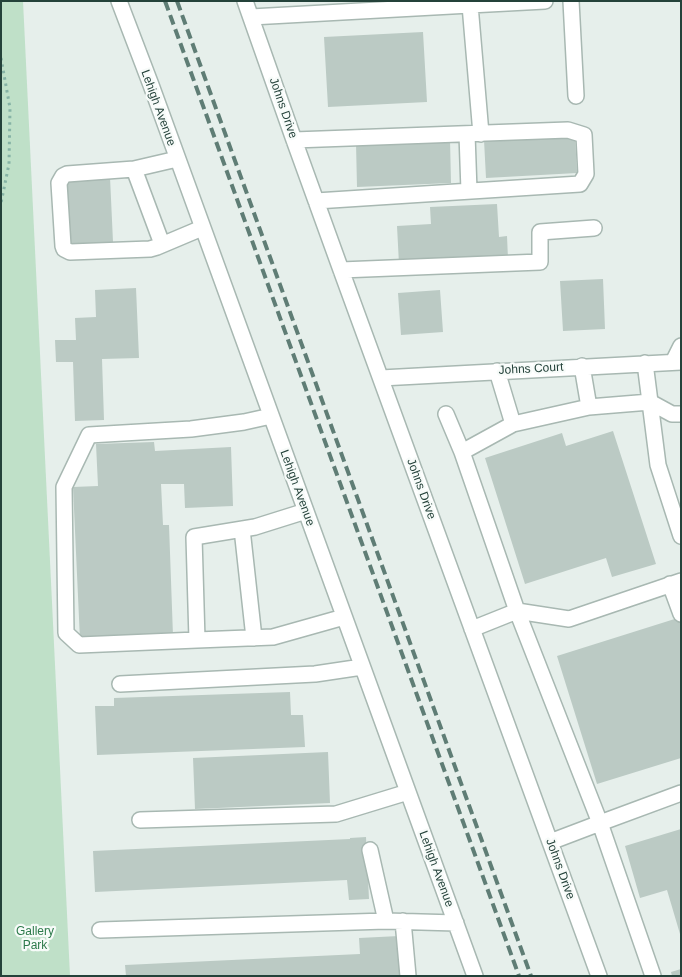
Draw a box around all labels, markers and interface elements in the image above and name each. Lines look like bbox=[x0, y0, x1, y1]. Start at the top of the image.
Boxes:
street label: Lehigh Avenue bbox=[138, 68, 178, 148]
street label: Johns Drive bbox=[266, 76, 300, 140]
street label: Johns Court bbox=[498, 360, 564, 378]
street label: Lehigh Avenue bbox=[277, 448, 317, 528]
street label: Johns Drive bbox=[403, 457, 439, 521]
street label: Lehigh Avenue bbox=[416, 829, 456, 909]
street label: Johns Drive bbox=[542, 837, 578, 901]
park label: Gallery Park bbox=[16, 925, 54, 953]

